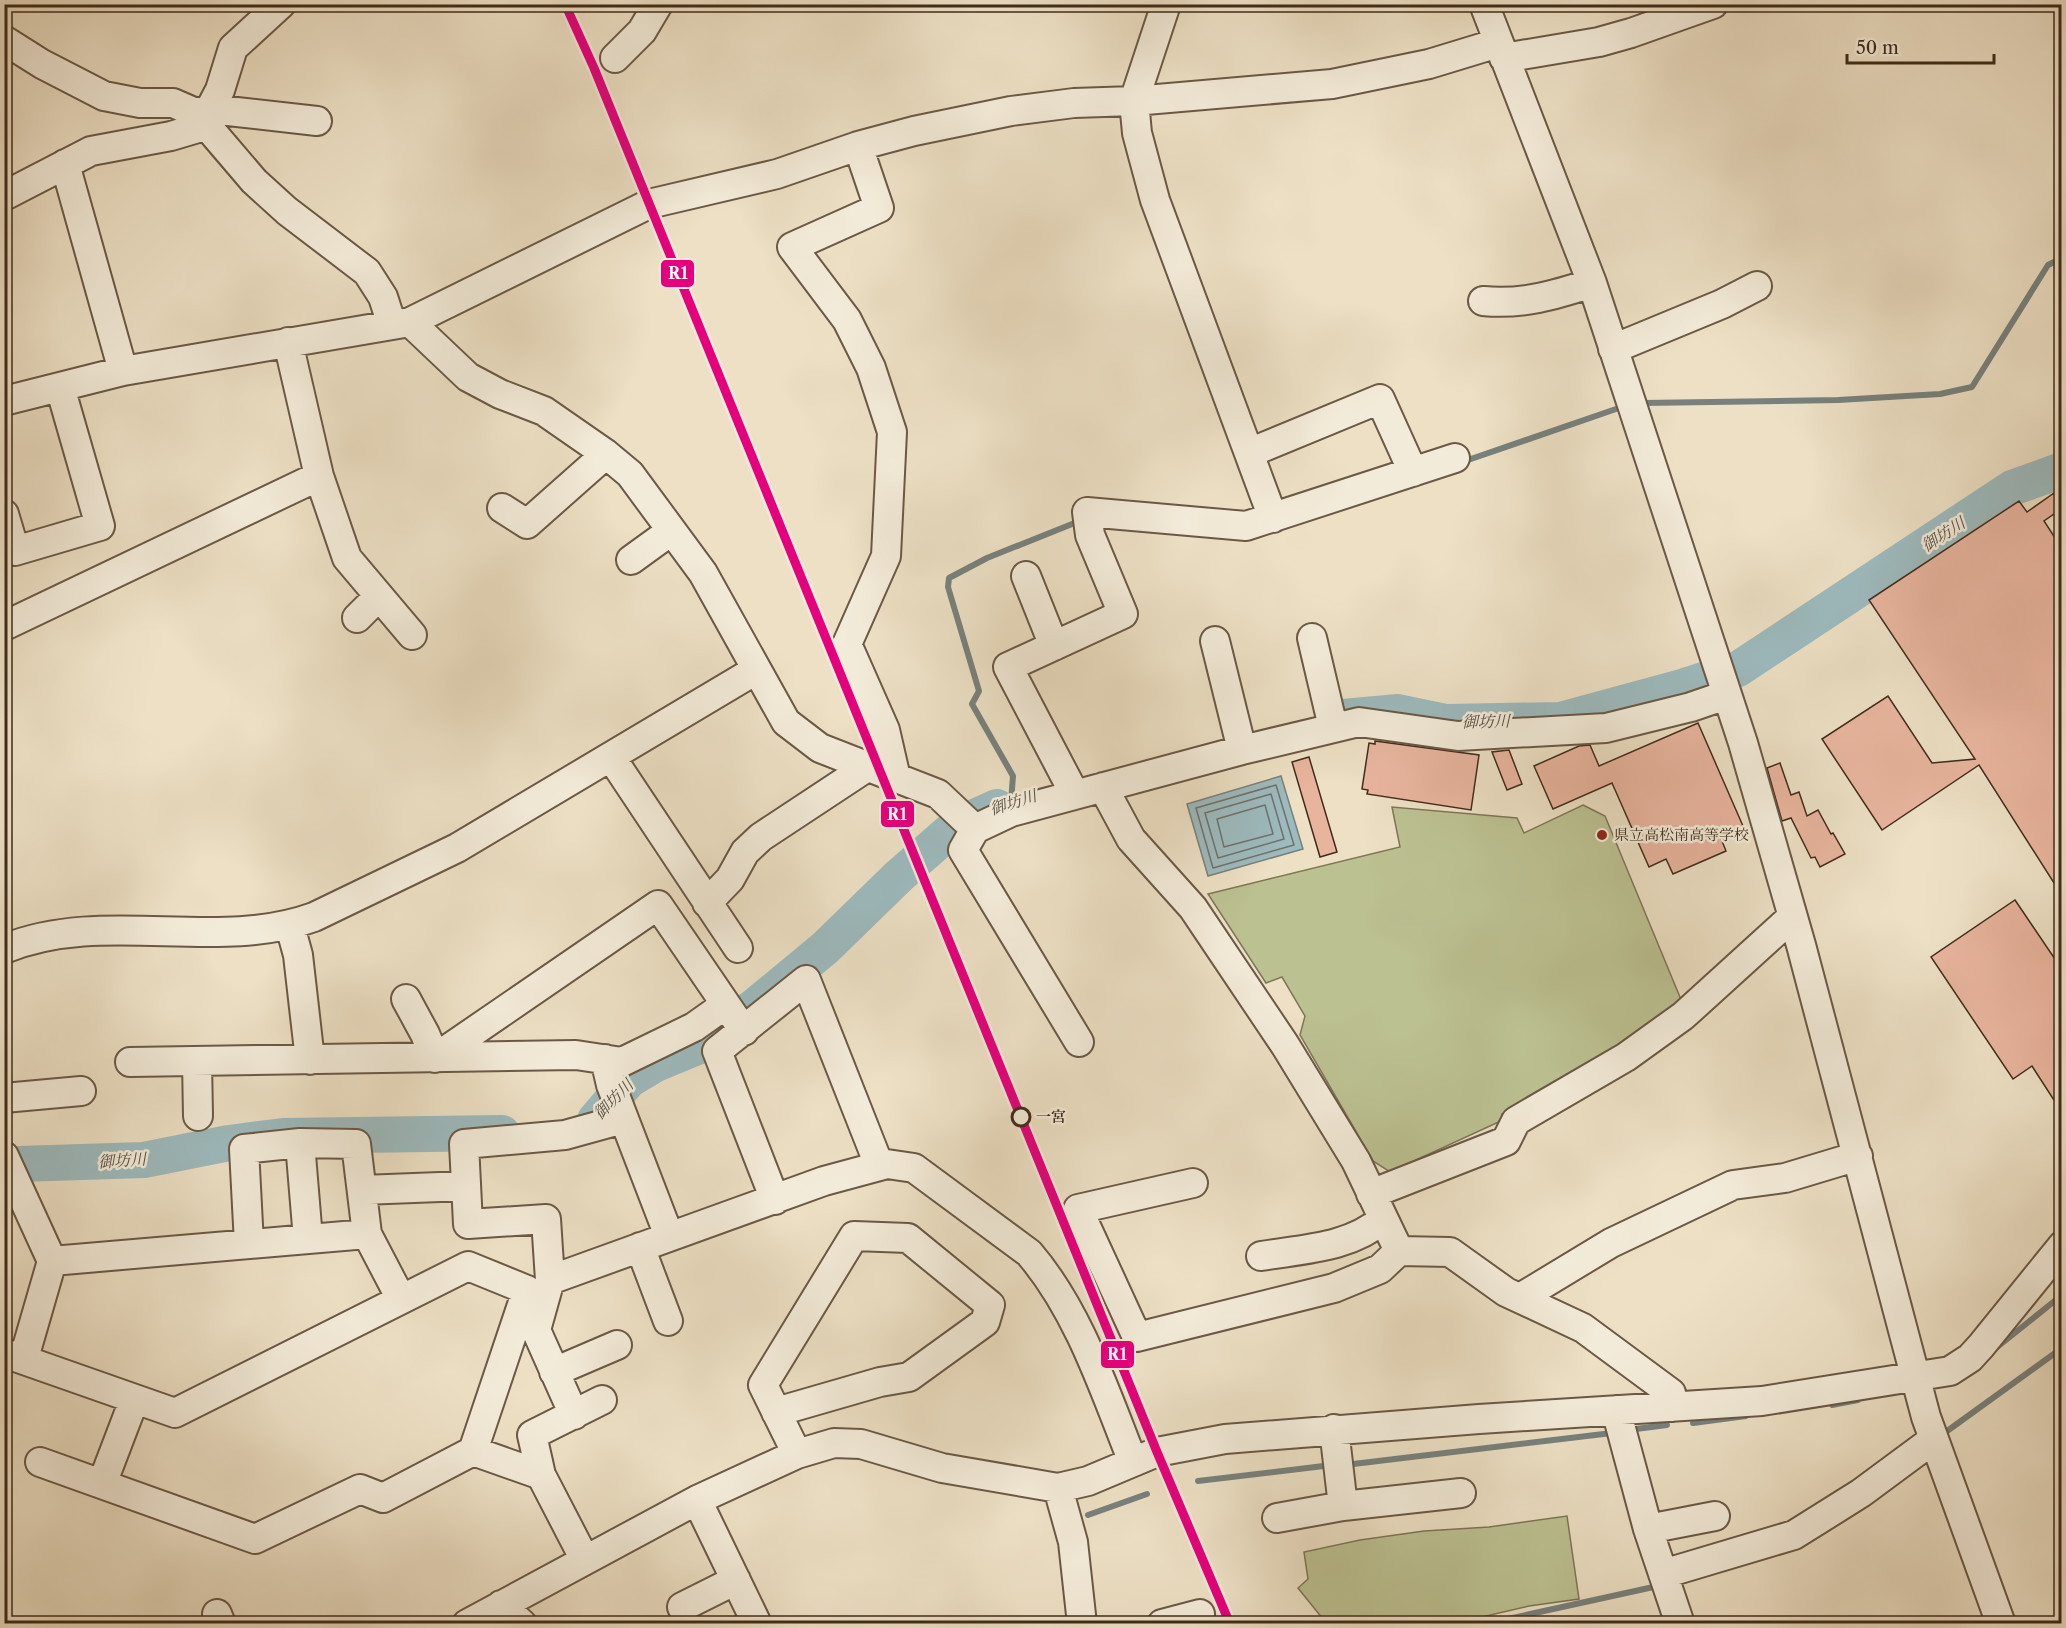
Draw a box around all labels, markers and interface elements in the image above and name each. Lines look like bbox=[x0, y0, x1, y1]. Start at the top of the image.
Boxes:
scale bar bbox=[1847, 27, 1994, 65]
text: 50 m bbox=[1856, 37, 1899, 59]
line badge: R1 bbox=[660, 259, 695, 288]
text: R1 bbox=[668, 263, 689, 283]
water label: 御坊川 bbox=[1917, 511, 1970, 555]
water label: 御坊川 bbox=[1462, 711, 1512, 731]
water label: 御坊川 bbox=[987, 784, 1041, 819]
line badge: R1 bbox=[880, 800, 915, 828]
text: R1 bbox=[887, 804, 908, 824]
place label: 県立高松南高等学校 bbox=[1614, 825, 1749, 844]
marker: 県立高松南高等学校 bbox=[1595, 828, 1609, 842]
water label: 御坊川 bbox=[589, 1074, 638, 1123]
marker: 一宮 bbox=[1011, 1107, 1031, 1127]
place label: 一宮 bbox=[1036, 1107, 1066, 1126]
water label: 御坊川 bbox=[97, 1148, 149, 1172]
line badge: R1 bbox=[1100, 1340, 1135, 1369]
text: R1 bbox=[1107, 1344, 1128, 1364]

